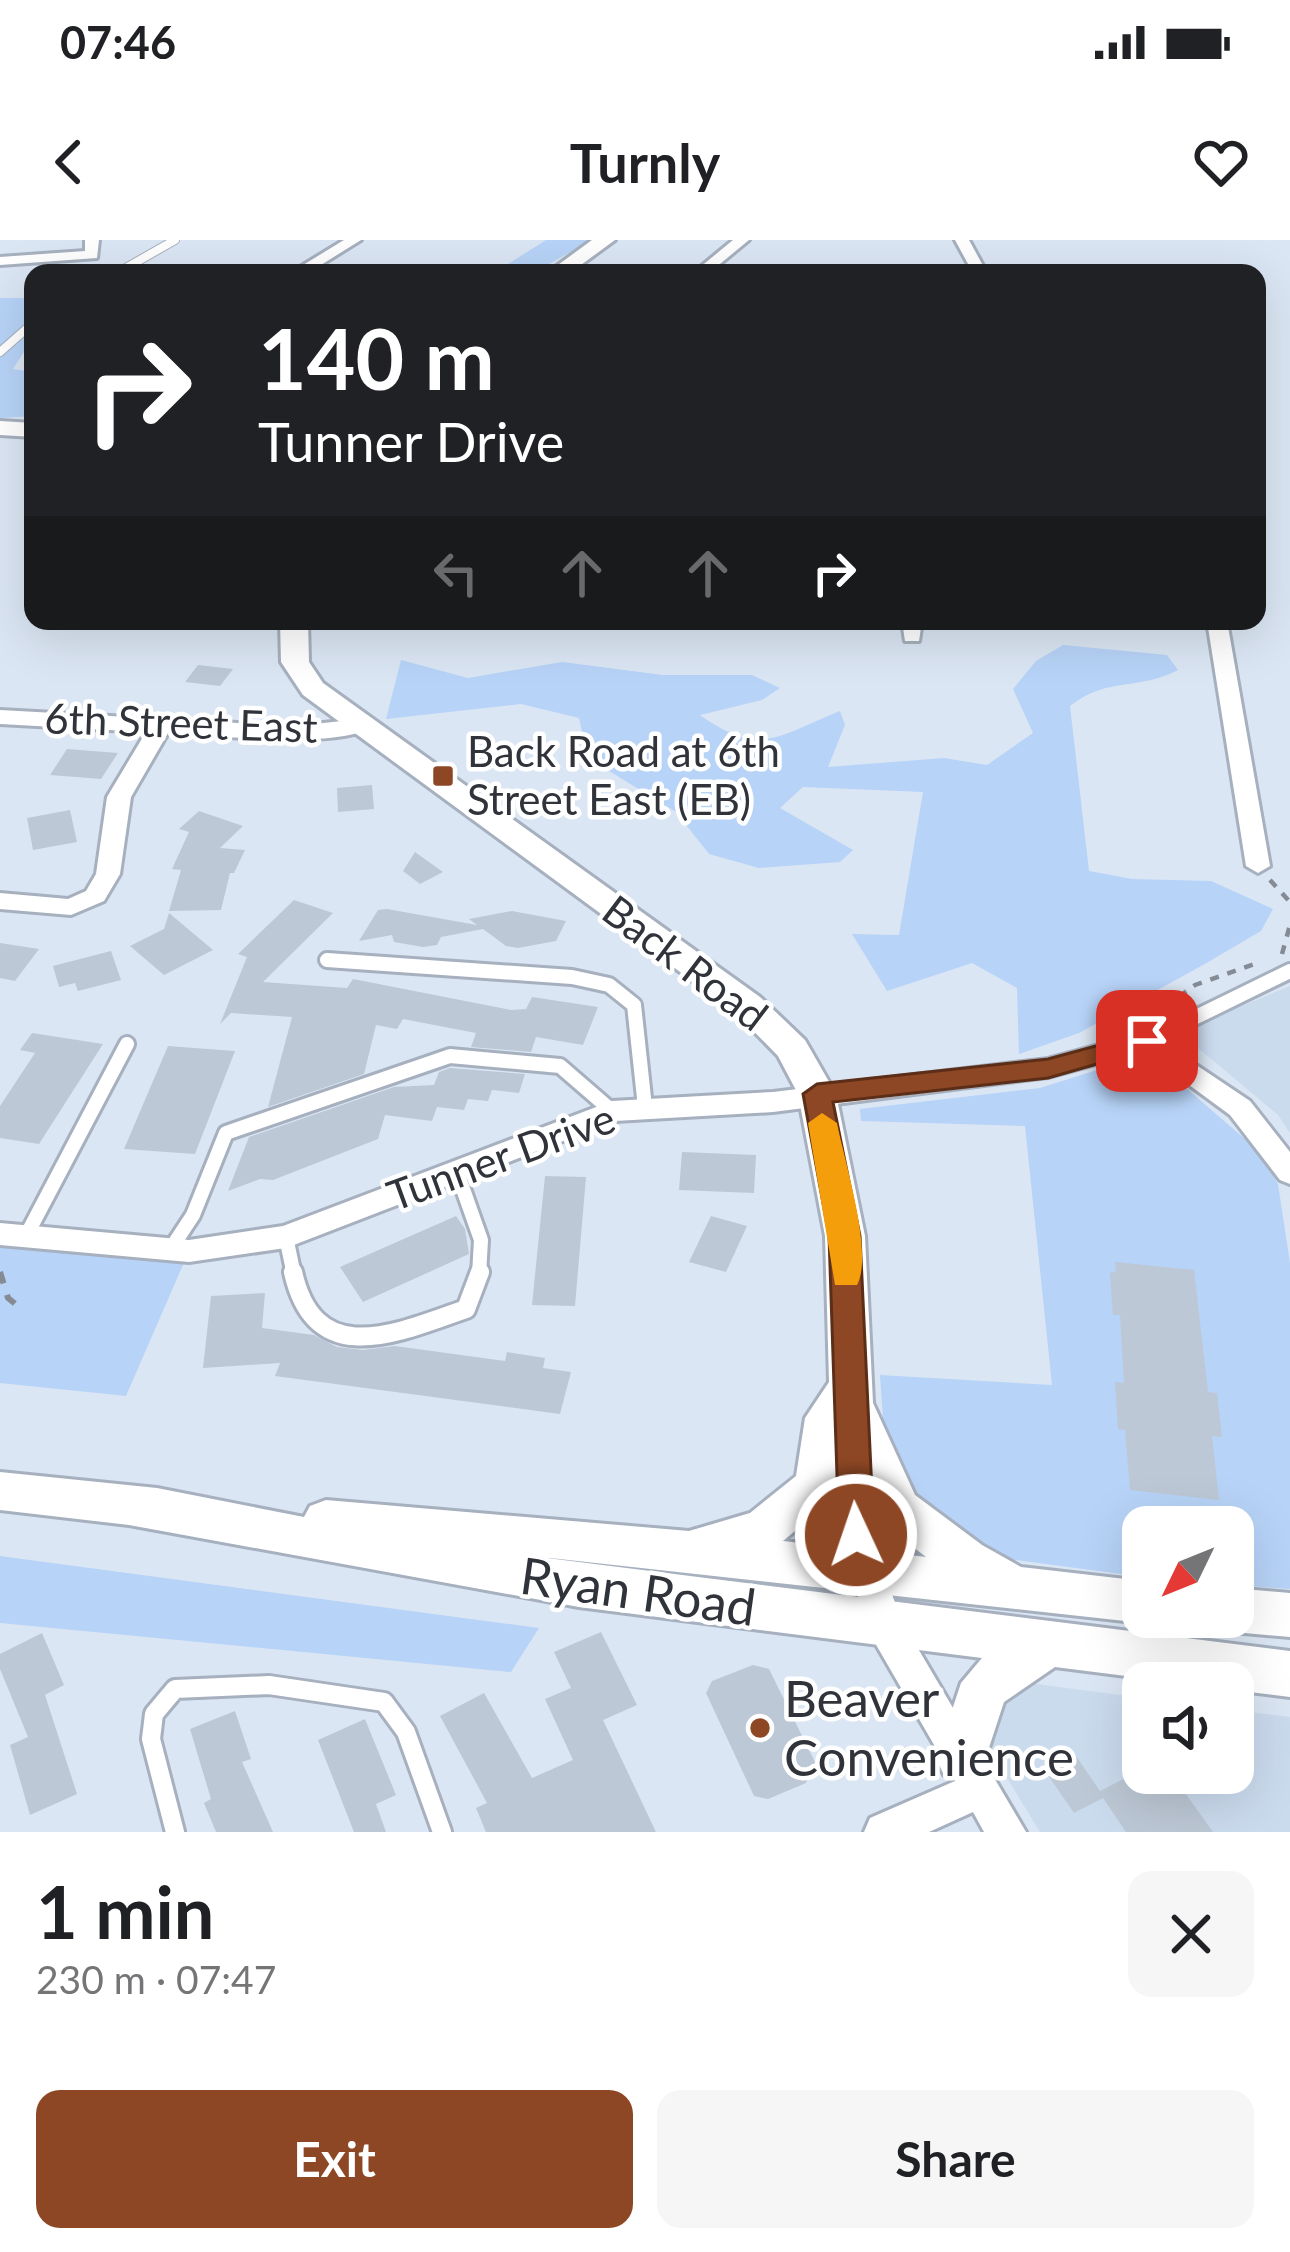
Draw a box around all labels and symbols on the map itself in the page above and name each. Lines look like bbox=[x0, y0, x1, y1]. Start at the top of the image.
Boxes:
street label: 6th Street East bbox=[44, 692, 318, 752]
place label: Back Road at 6th Street East (EB) bbox=[467, 726, 780, 824]
marker: Back Road at 6th Street East (EB) bbox=[430, 763, 456, 789]
street label: Back Road bbox=[593, 884, 778, 1040]
pin bbox=[1096, 990, 1198, 1092]
street label: Tunner Drive bbox=[380, 1092, 621, 1220]
position arrow bbox=[793, 1472, 919, 1598]
north arrow bbox=[1122, 1506, 1254, 1638]
street label: Ryan Road bbox=[517, 1544, 760, 1637]
place label: Beaver Convenience bbox=[784, 1667, 1074, 1787]
marker: Beaver Convenience bbox=[747, 1715, 773, 1741]

